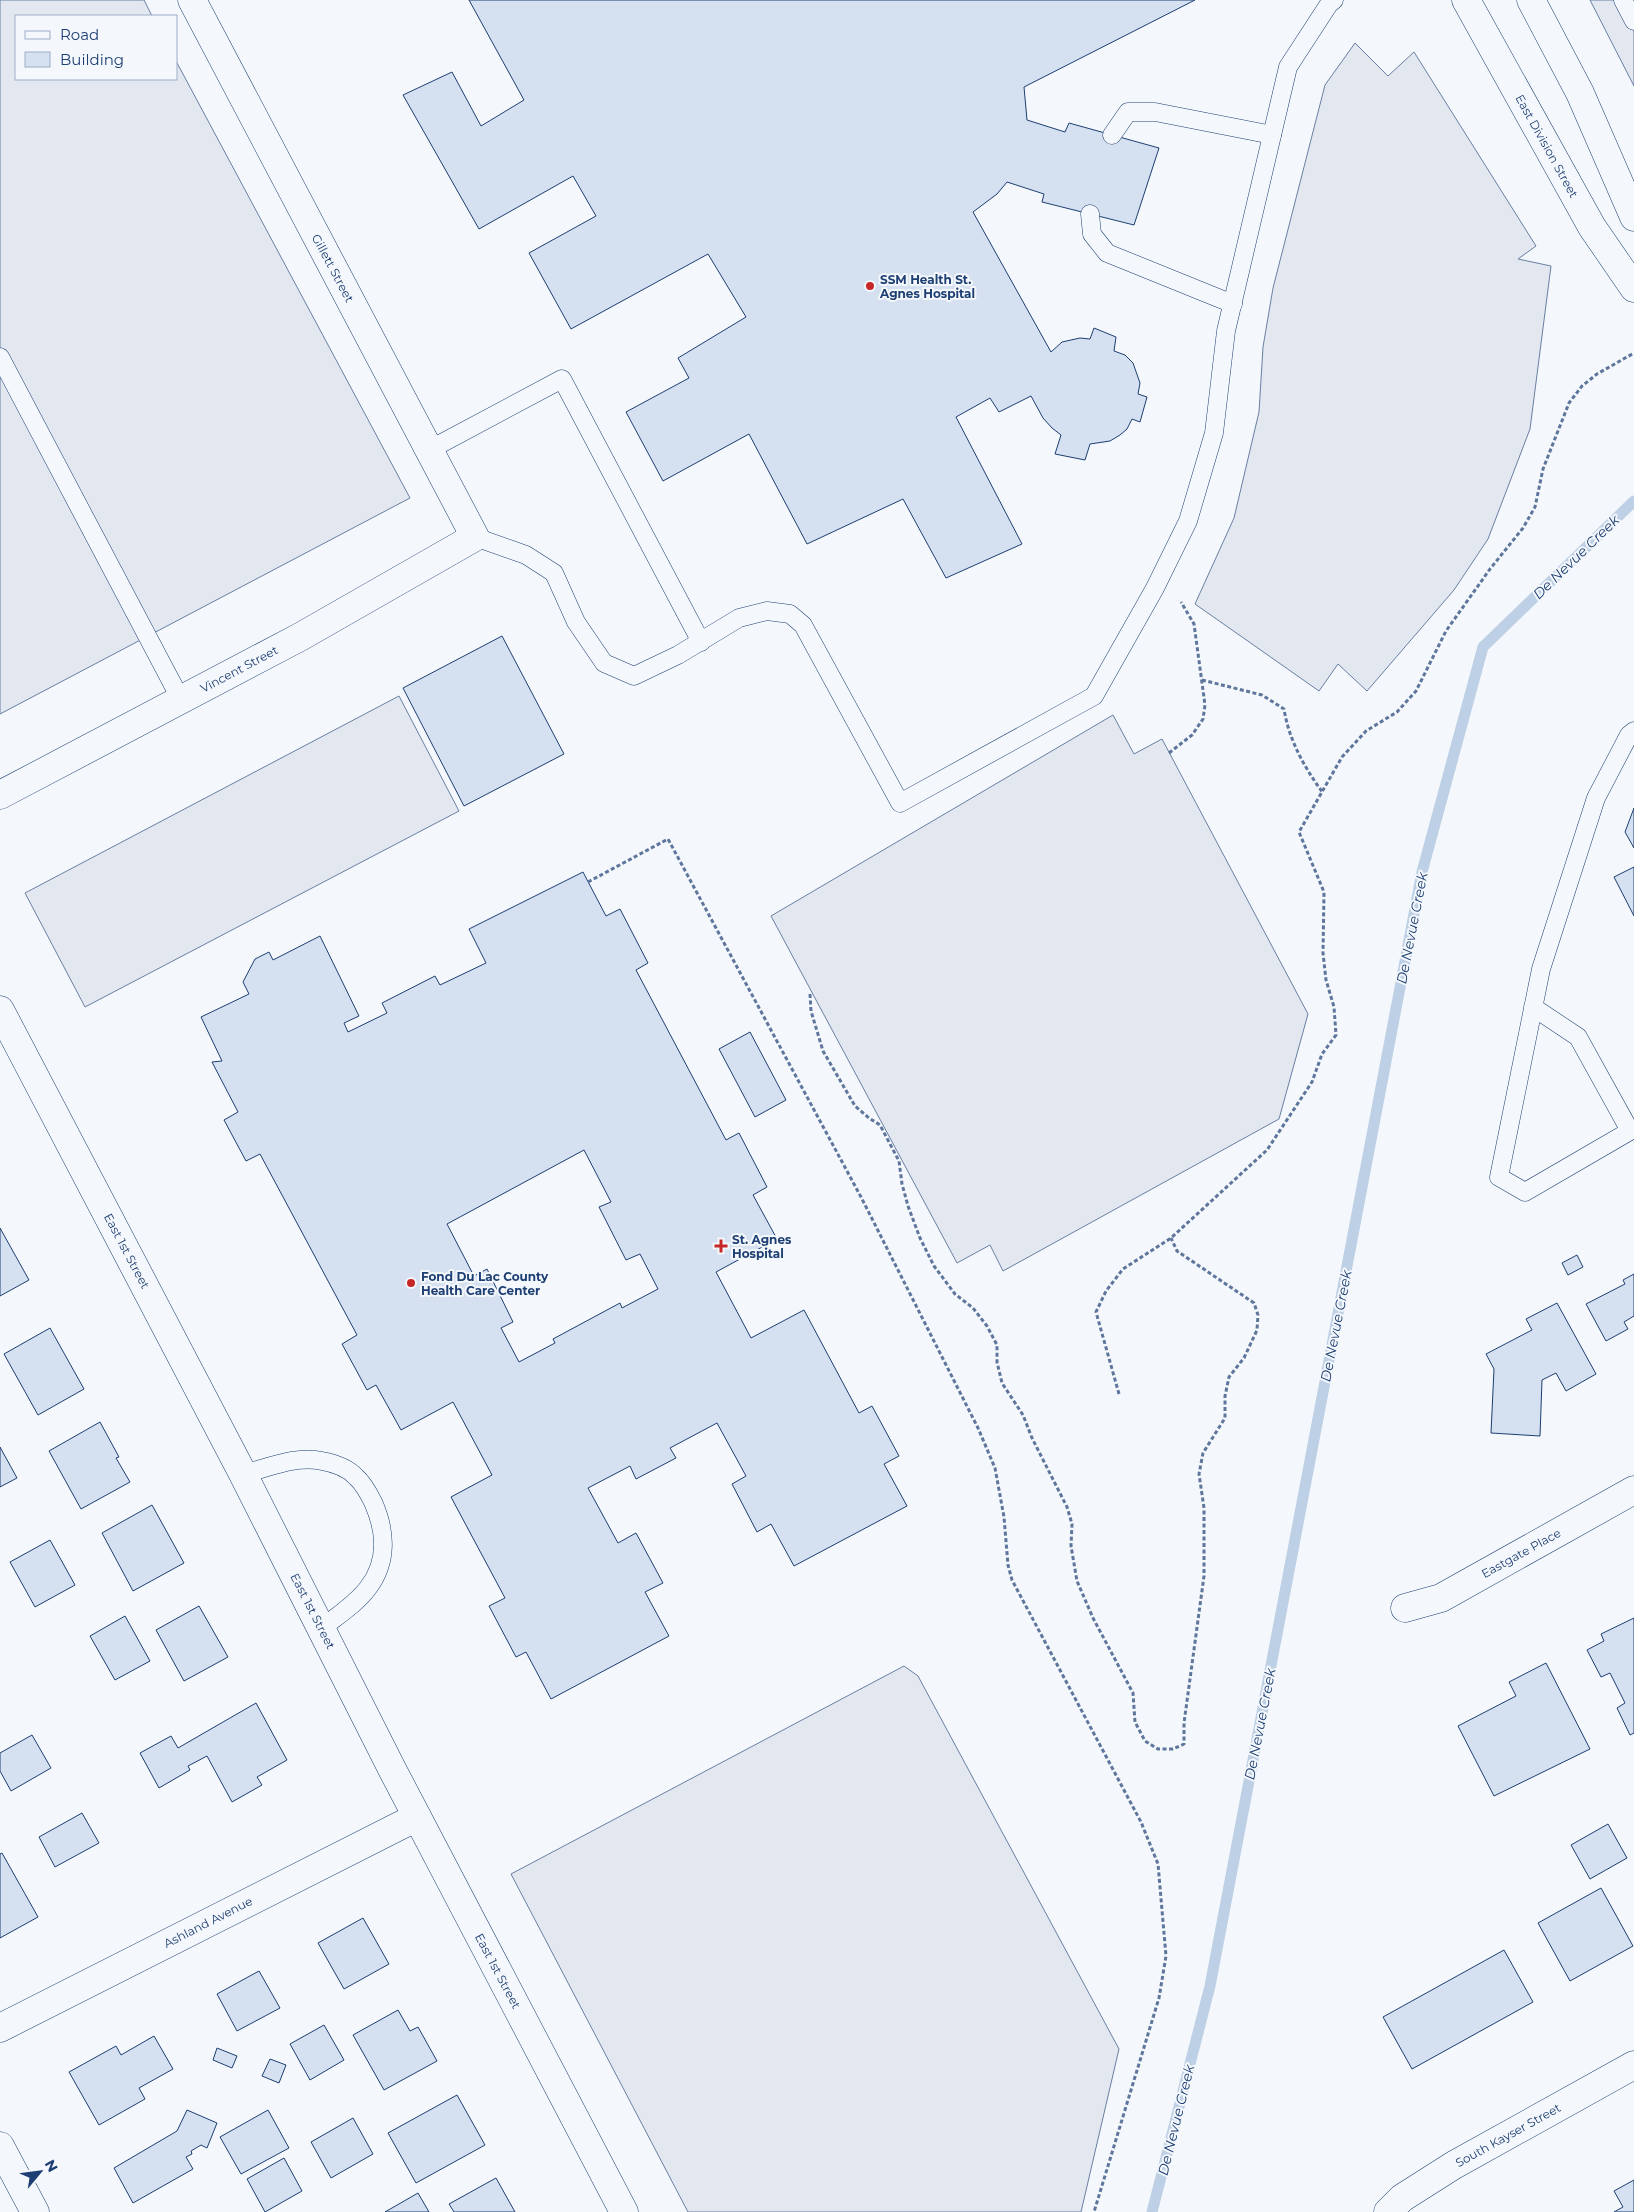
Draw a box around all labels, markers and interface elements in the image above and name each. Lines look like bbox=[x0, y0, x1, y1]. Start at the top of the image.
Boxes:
legend bbox=[15, 15, 178, 80]
text: Road bbox=[60, 25, 99, 44]
text: Building bbox=[60, 50, 124, 69]
street label: East Division Street bbox=[1512, 92, 1582, 200]
street label: Gillett Street bbox=[309, 231, 357, 305]
place label: SSM Health St. Agnes Hospital bbox=[879, 272, 975, 301]
marker: SSM Health St. Agnes Hospital bbox=[864, 280, 876, 292]
water label: De Nevue Creek bbox=[1529, 511, 1623, 603]
street label: Vincent Street bbox=[198, 642, 281, 696]
water label: De Nevue Creek bbox=[1392, 870, 1432, 985]
street label: East 1st Street bbox=[101, 1211, 153, 1291]
place label: St. Agnes Hospital bbox=[732, 1232, 792, 1261]
marker: St. Agnes Hospital bbox=[714, 1239, 728, 1253]
water label: De Nevue Creek bbox=[1316, 1268, 1356, 1383]
place label: Fond Du Lac County Health Care Center bbox=[421, 1269, 549, 1298]
marker: Fond Du Lac County Health Care Center bbox=[405, 1277, 417, 1289]
street label: Eastgate Place bbox=[1479, 1525, 1563, 1581]
street label: East 1st Street bbox=[287, 1570, 339, 1652]
water label: De Nevue Creek bbox=[1240, 1666, 1280, 1781]
street label: Ashland Avenue bbox=[161, 1893, 255, 1951]
street label: East 1st Street bbox=[472, 1931, 524, 2011]
water label: De Nevue Creek bbox=[1154, 2062, 1199, 2177]
street label: South Kayser Street bbox=[1453, 2100, 1563, 2170]
north arrow bbox=[15, 2147, 65, 2197]
text: N bbox=[41, 2156, 62, 2175]

